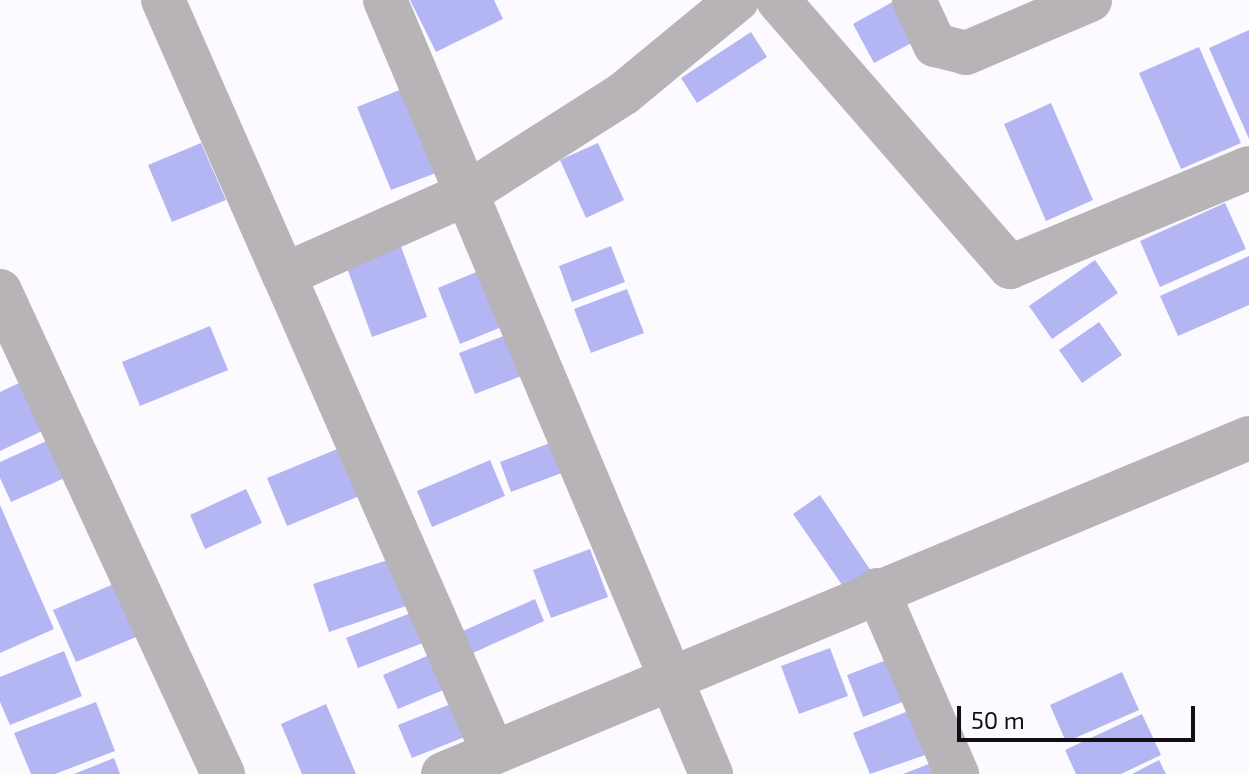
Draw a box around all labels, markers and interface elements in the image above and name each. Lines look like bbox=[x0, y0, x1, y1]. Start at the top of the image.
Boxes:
scale bar bbox=[961, 690, 1199, 740]
text: 50 m bbox=[971, 705, 1025, 734]

